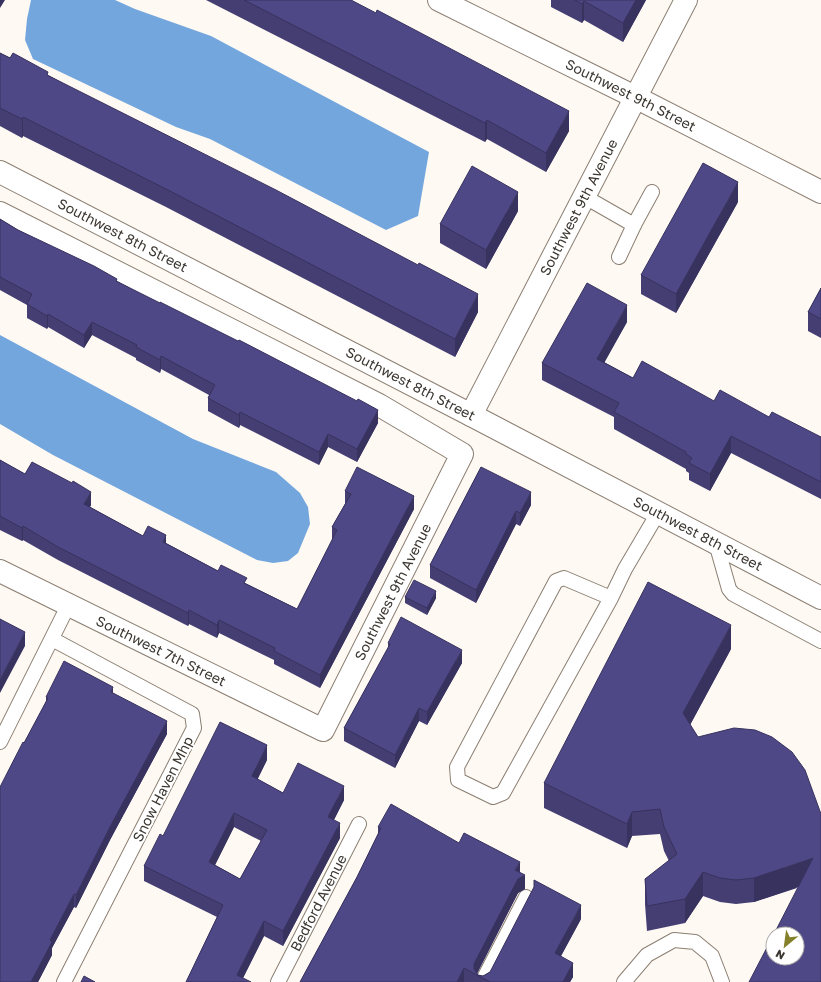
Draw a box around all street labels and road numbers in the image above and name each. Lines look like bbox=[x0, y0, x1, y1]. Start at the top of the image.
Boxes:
street label: Southwest 9th Street bbox=[563, 55, 699, 135]
street label: Southwest 9th Avenue bbox=[536, 136, 621, 278]
street label: Southwest 8th Street bbox=[55, 194, 191, 275]
street label: Southwest 8th Street bbox=[343, 343, 479, 424]
street label: Southwest 8th Street bbox=[631, 492, 766, 574]
street label: Southwest 9th Avenue bbox=[351, 520, 434, 663]
street label: Southwest 7th Street bbox=[94, 612, 229, 689]
street label: Snow Haven Mhp bbox=[129, 733, 196, 844]
street label: Bedford Avenue bbox=[286, 851, 350, 954]

